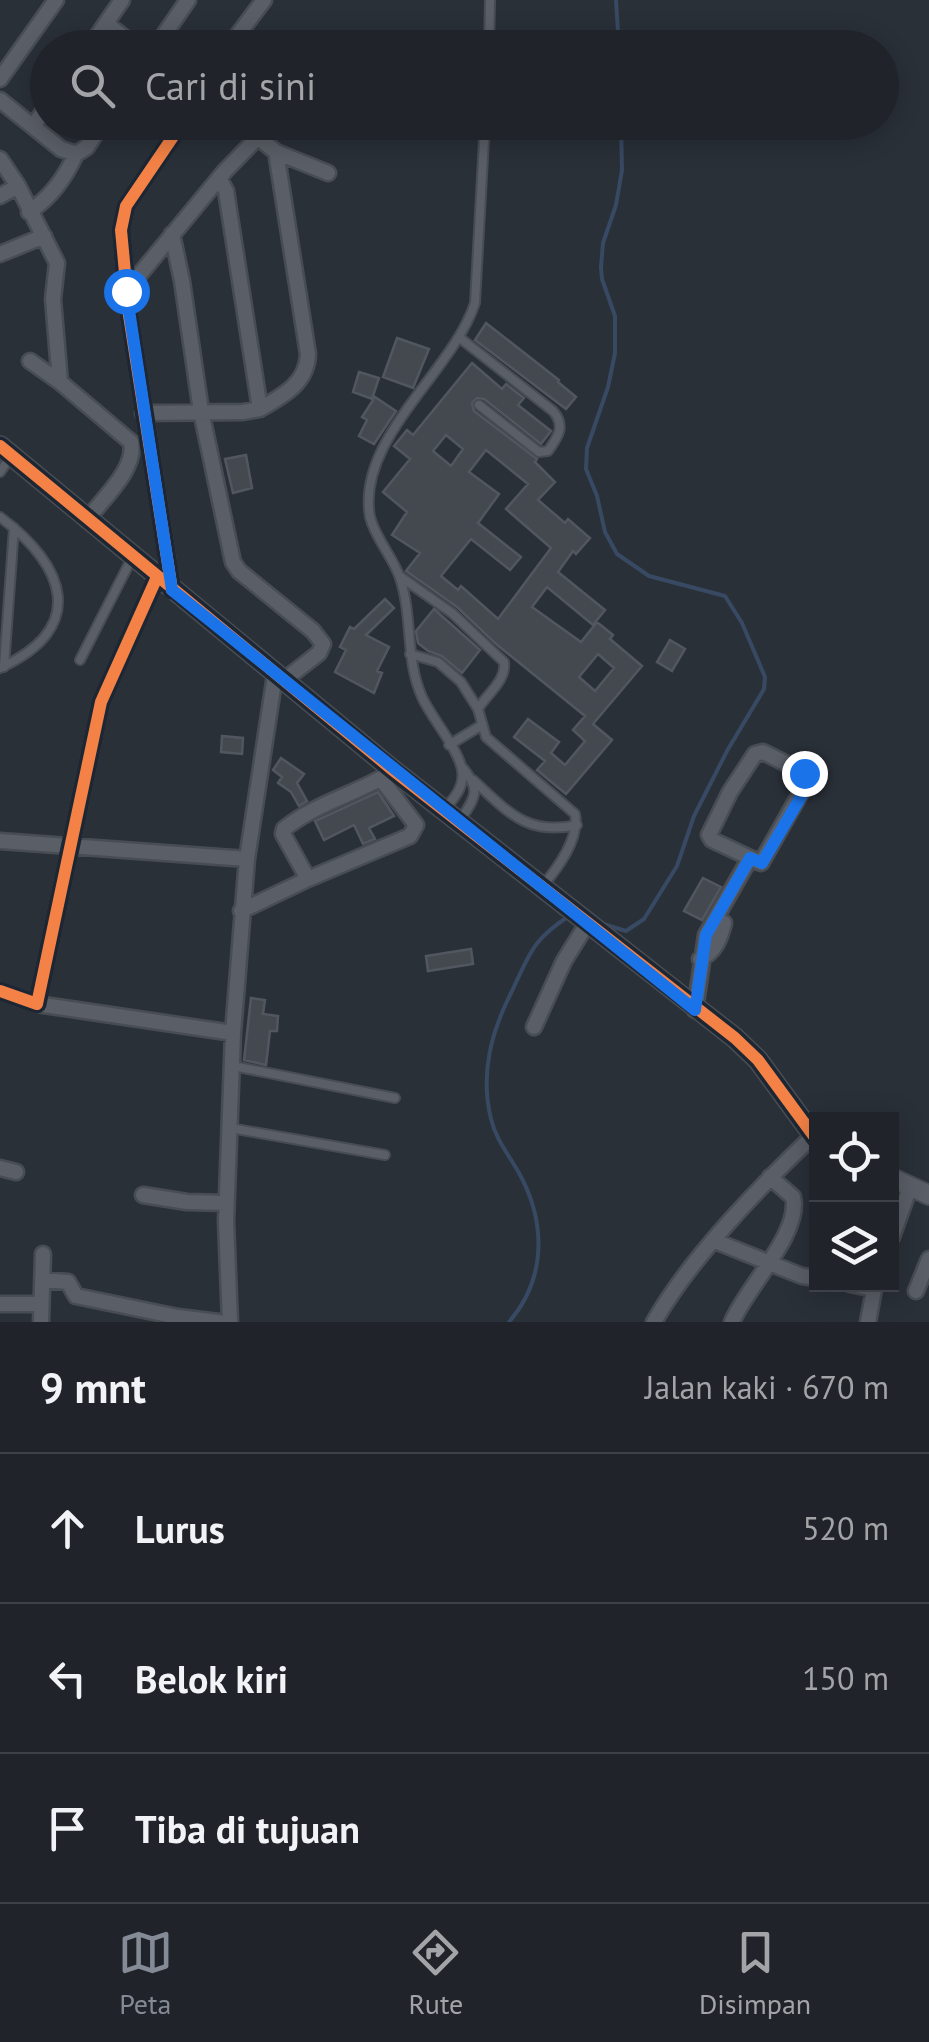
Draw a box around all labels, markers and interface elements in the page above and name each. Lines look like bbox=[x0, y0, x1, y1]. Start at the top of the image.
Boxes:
search box bbox=[30, 30, 899, 140]
icon: search bbox=[65, 58, 120, 113]
text: Cari di sini bbox=[145, 61, 316, 110]
route start bbox=[104, 269, 150, 315]
route end bbox=[782, 751, 828, 797]
map controls bbox=[809, 1112, 899, 1292]
button: locate bbox=[809, 1112, 899, 1202]
button: layers bbox=[809, 1202, 899, 1292]
text: 9 mnt bbox=[40, 1360, 146, 1415]
text: Jalan kaki · 670 m bbox=[645, 1366, 889, 1408]
icon: ahead bbox=[40, 1501, 95, 1556]
text: Lurus bbox=[135, 1504, 225, 1553]
text: 520 m bbox=[802, 1507, 889, 1549]
icon: left bbox=[40, 1651, 95, 1706]
text: Belok kiri bbox=[135, 1654, 288, 1703]
text: 150 m bbox=[802, 1657, 889, 1699]
icon: arrive bbox=[40, 1801, 95, 1856]
text: Tiba di tujuan bbox=[135, 1804, 360, 1853]
tab: Peta bbox=[118, 1925, 173, 2022]
tab: Rute bbox=[408, 1925, 463, 2022]
tab: Disimpan bbox=[699, 1925, 811, 2022]

